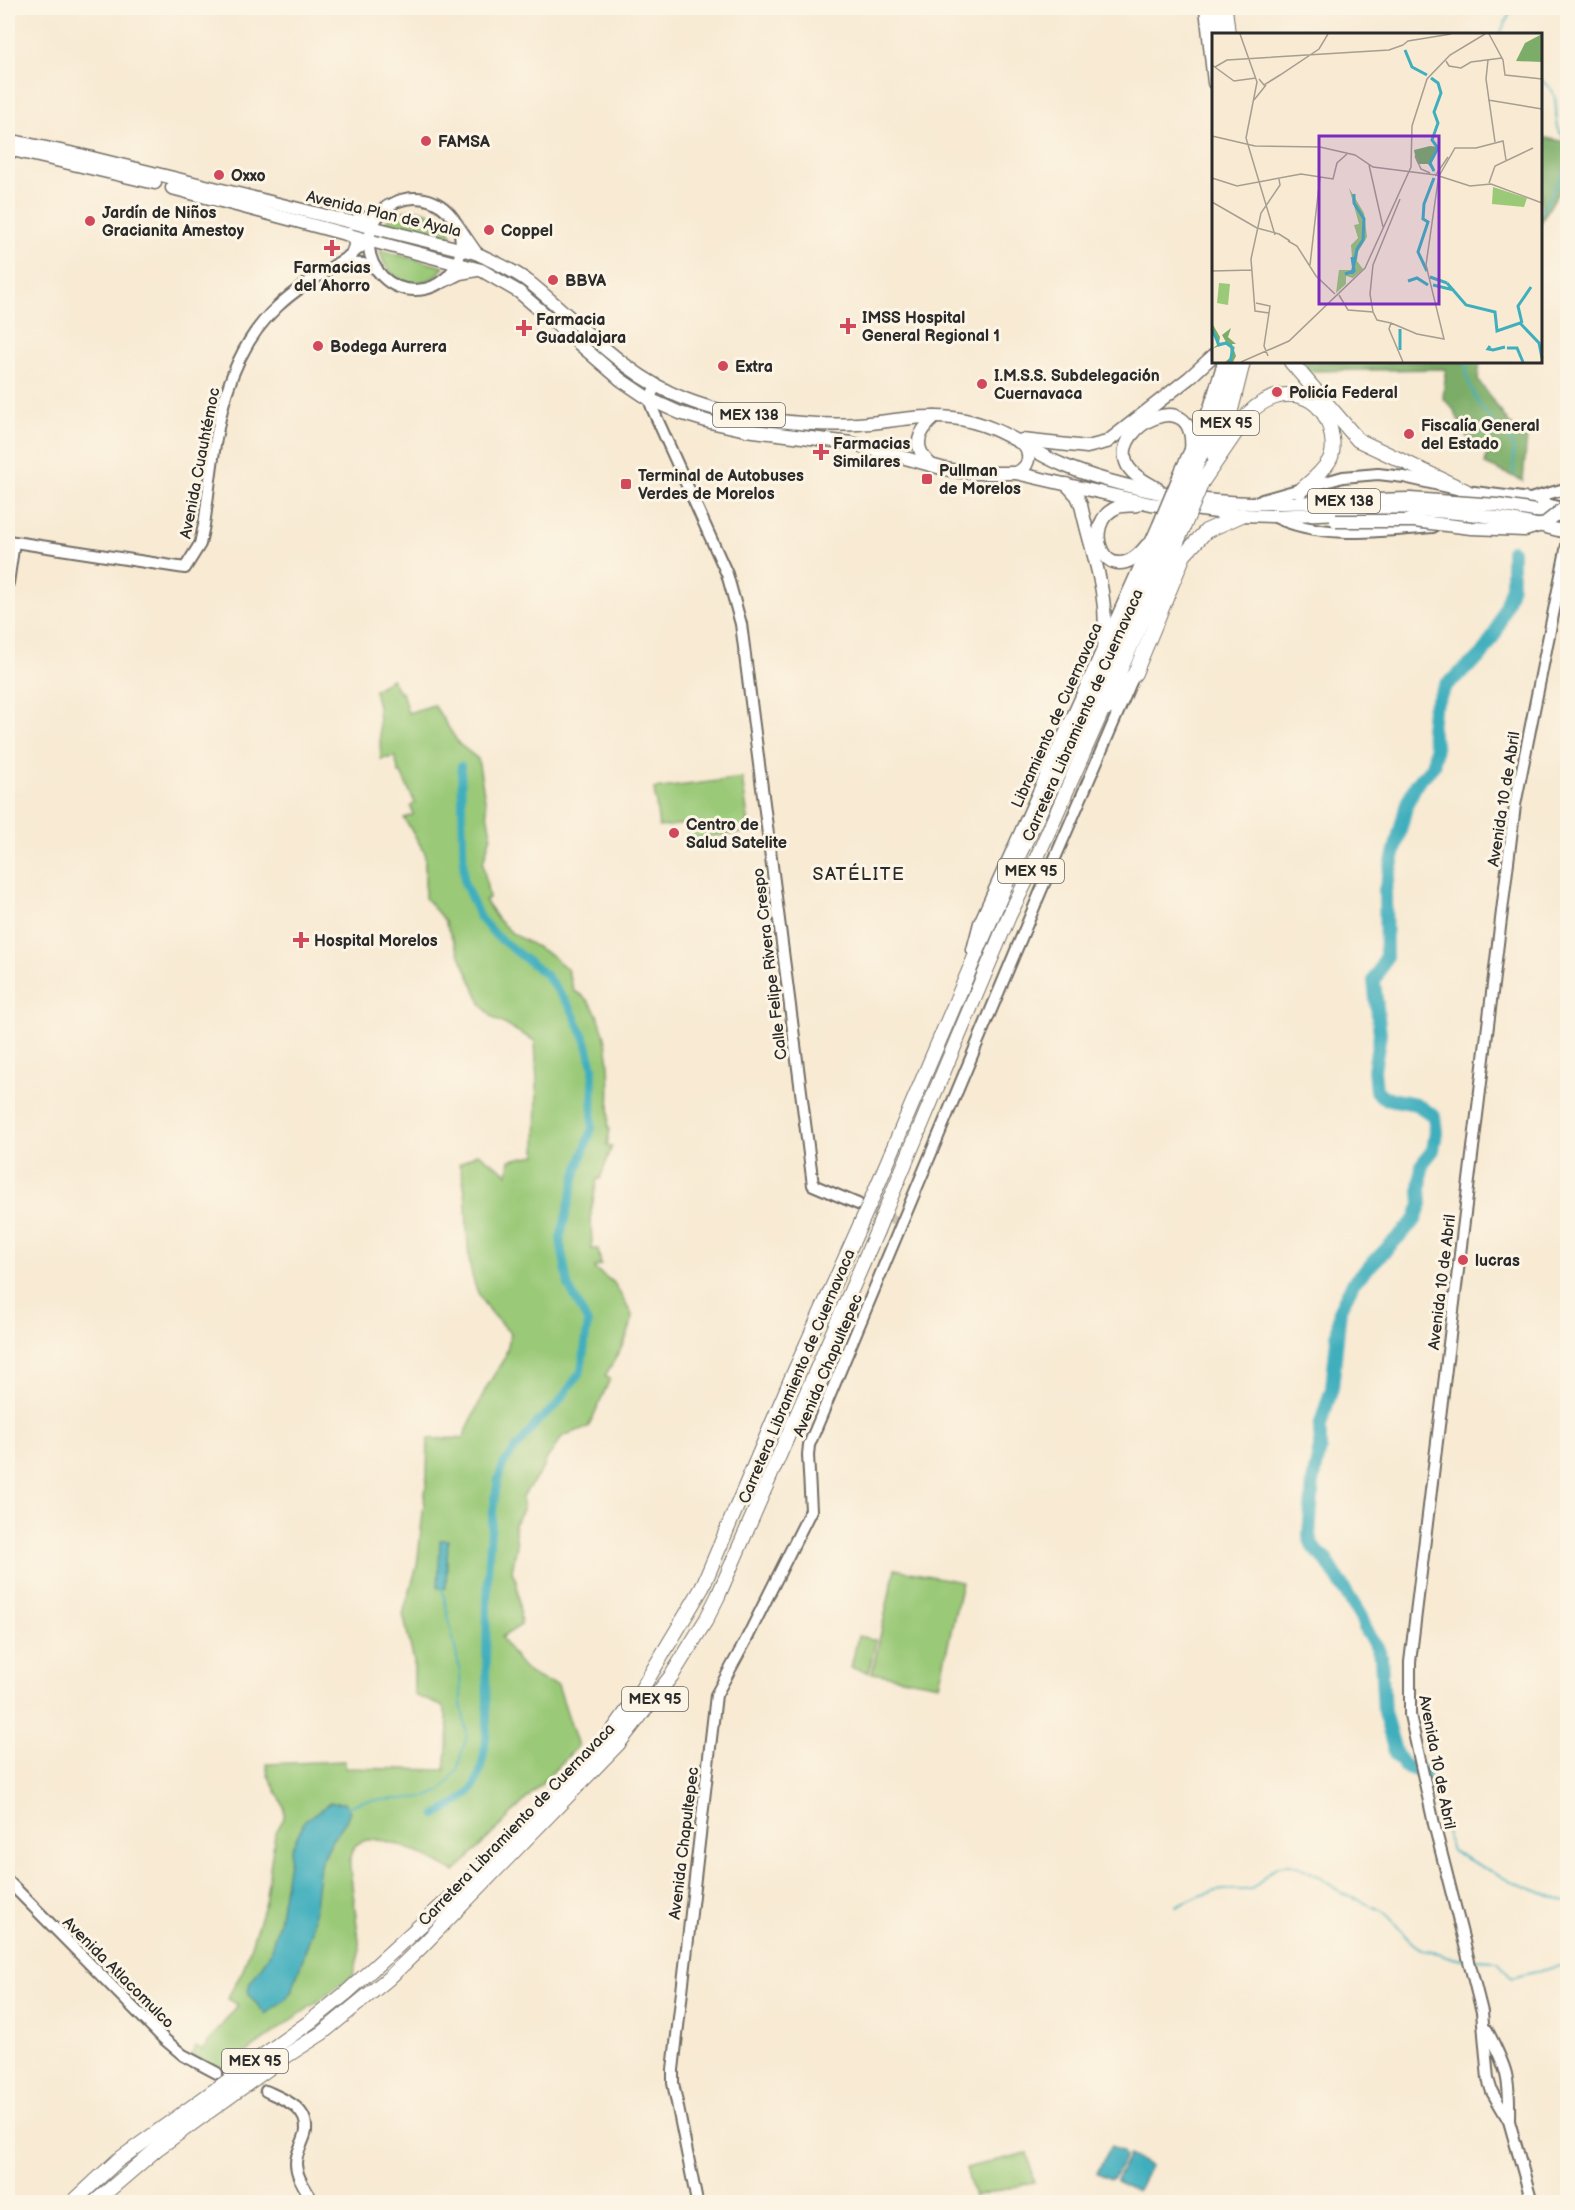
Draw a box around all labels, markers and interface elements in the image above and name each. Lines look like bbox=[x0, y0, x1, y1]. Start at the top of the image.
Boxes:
inset map bbox=[1212, 33, 1542, 363]
place label: FAMSA bbox=[438, 133, 490, 152]
marker: FAMSA bbox=[419, 134, 433, 148]
place label: Oxxo bbox=[231, 167, 266, 186]
marker: Oxxo bbox=[212, 168, 226, 182]
street label: Avenida Plan de Ayala bbox=[304, 187, 463, 242]
place label: Jardín de Niños Gracianita Amestoy bbox=[102, 204, 245, 241]
marker: Jardín de Niños Gracianita Amestoy bbox=[83, 214, 97, 228]
place label: Coppel bbox=[501, 222, 553, 241]
marker: Coppel bbox=[482, 223, 496, 237]
marker: Farmacias del Ahorro bbox=[325, 241, 339, 255]
place label: Farmacias del Ahorro bbox=[293, 259, 371, 296]
place label: BBVA bbox=[565, 272, 606, 291]
marker: BBVA bbox=[546, 273, 560, 287]
place label: IMSS Hospital General Regional 1 bbox=[862, 309, 1000, 346]
place label: Farmacia Guadalajara bbox=[536, 311, 626, 348]
marker: IMSS Hospital General Regional 1 bbox=[839, 317, 857, 335]
marker: Farmacia Guadalajara bbox=[517, 321, 531, 335]
place label: Bodega Aurrera bbox=[330, 338, 447, 357]
marker: Bodega Aurrera bbox=[311, 339, 325, 353]
place label: Extra bbox=[735, 358, 773, 377]
marker: Extra bbox=[716, 359, 730, 373]
place label: I.M.S.S. Subdelegación Cuernavaca bbox=[994, 367, 1160, 404]
marker: I.M.S.S. Subdelegación Cuernavaca bbox=[975, 377, 989, 391]
place label: Policía Federal bbox=[1289, 384, 1398, 403]
marker: Policía Federal bbox=[1270, 385, 1284, 399]
street label: Avenida Cuauhtémoc bbox=[176, 386, 224, 541]
road number: MEX 138 bbox=[713, 403, 785, 427]
road number: MEX 95 bbox=[1193, 411, 1259, 435]
place label: Fiscalía General del Estado bbox=[1421, 417, 1540, 454]
marker: Fiscalía General del Estado bbox=[1402, 427, 1416, 441]
place label: Farmacias Similares bbox=[833, 435, 910, 472]
marker: Farmacias Similares bbox=[814, 445, 828, 459]
place label: Pullman de Morelos bbox=[939, 462, 1021, 499]
place label: Terminal de Autobuses Verdes de Morelos bbox=[638, 467, 804, 504]
marker: Pullman de Morelos bbox=[920, 472, 934, 486]
marker: Terminal de Autobuses Verdes de Morelos bbox=[619, 477, 633, 491]
road number: MEX 138 bbox=[1308, 489, 1380, 513]
street label: Carretera Libramiento de Cuernavaca bbox=[1019, 586, 1148, 845]
street label: Libramiento de Cuernavaca bbox=[1008, 620, 1107, 811]
street label: Avenida 10 de Abril bbox=[1484, 730, 1525, 868]
place label: Centro de Salud Satelite bbox=[686, 816, 787, 853]
marker: Centro de Salud Satelite bbox=[667, 826, 681, 840]
road number: MEX 95 bbox=[998, 859, 1064, 883]
district label: SATÉLITE bbox=[813, 862, 905, 885]
street label: Calle Felipe Rivera Crespo bbox=[749, 867, 792, 1061]
marker: Hospital Morelos bbox=[292, 931, 310, 949]
place label: Hospital Morelos bbox=[314, 932, 438, 951]
street label: Avenida 10 de Abril bbox=[1425, 1213, 1460, 1351]
street label: Carretera Libramiento de Cuernavaca bbox=[735, 1247, 860, 1507]
place label: lucras bbox=[1475, 1252, 1520, 1271]
marker: lucras bbox=[1456, 1253, 1470, 1267]
street label: Avenida Chapultepec bbox=[790, 1291, 867, 1440]
road number: MEX 95 bbox=[622, 1687, 688, 1711]
street label: Avenida 10 de Abril bbox=[1414, 1694, 1459, 1831]
street label: Carretera Libramiento de Cuernavaca bbox=[415, 1720, 619, 1930]
street label: Avenida Chapultepec bbox=[666, 1766, 703, 1921]
street label: Avenida Atlacomulco bbox=[58, 1913, 178, 2033]
road number: MEX 95 bbox=[222, 2049, 288, 2073]

